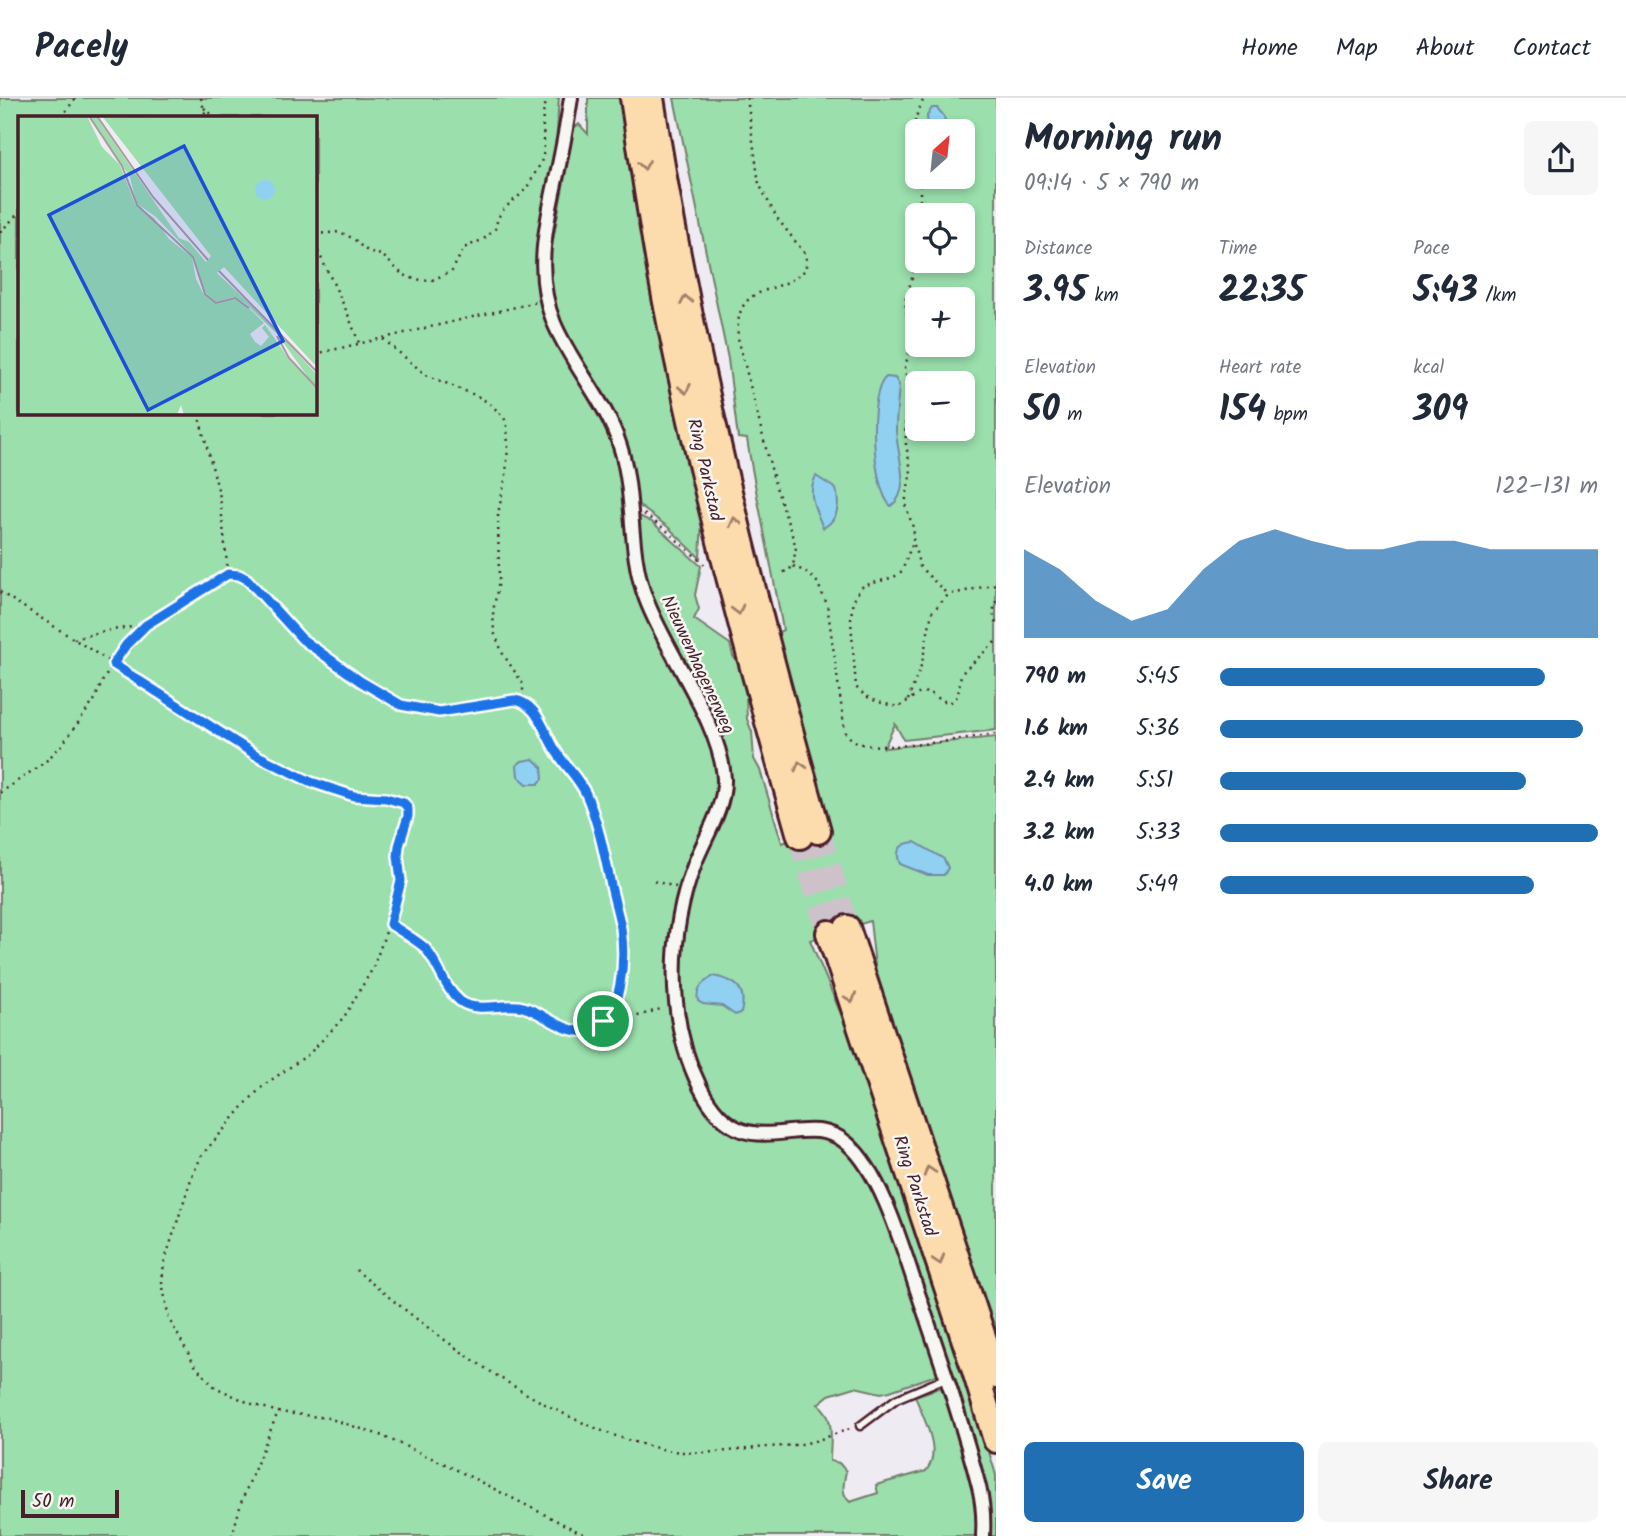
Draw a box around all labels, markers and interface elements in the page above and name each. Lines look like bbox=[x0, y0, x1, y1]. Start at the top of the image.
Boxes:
text: Pacely bbox=[35, 22, 128, 75]
text: Home bbox=[1241, 29, 1298, 68]
text: Map bbox=[1336, 29, 1378, 68]
text: About bbox=[1416, 29, 1474, 68]
text: Contact bbox=[1512, 29, 1591, 68]
text: Morning run bbox=[1024, 110, 1222, 170]
inset map bbox=[18, 116, 317, 415]
north arrow bbox=[905, 119, 975, 189]
map controls bbox=[905, 119, 975, 441]
button: share bbox=[1524, 121, 1598, 195]
one-way arrow bbox=[636, 159, 651, 171]
text: 09:14 · 5 × 790 m bbox=[1024, 166, 1199, 202]
button: locate bbox=[905, 203, 975, 273]
text: Distance bbox=[1024, 234, 1092, 264]
text: Time bbox=[1219, 234, 1257, 264]
text: Pace bbox=[1413, 234, 1450, 264]
text: 3.95 bbox=[1024, 264, 1087, 320]
text: 22:35 bbox=[1219, 264, 1305, 320]
text: 5:43 bbox=[1413, 264, 1478, 320]
text: km bbox=[1087, 281, 1119, 311]
text: /km bbox=[1478, 281, 1516, 311]
button: + bbox=[905, 287, 975, 357]
one-way arrow bbox=[679, 294, 694, 306]
text: Elevation bbox=[1024, 353, 1096, 383]
text: Heart rate bbox=[1219, 353, 1301, 383]
text: kcal bbox=[1413, 353, 1444, 383]
button: − bbox=[905, 371, 975, 441]
one-way arrow bbox=[677, 383, 691, 395]
text: 50 bbox=[1024, 383, 1060, 439]
text: 154 bbox=[1219, 383, 1266, 439]
text: 309 bbox=[1413, 383, 1468, 439]
text: m bbox=[1060, 400, 1082, 430]
text: bpm bbox=[1266, 400, 1308, 430]
street label: Ring Parkstad bbox=[678, 416, 730, 525]
text: Elevation bbox=[1024, 469, 1111, 505]
text: 122–131 m bbox=[1495, 469, 1598, 505]
one-way arrow bbox=[729, 516, 744, 528]
street label: Nieuwenhagenerweg bbox=[652, 591, 742, 739]
one-way arrow bbox=[730, 604, 744, 616]
text: 790 m bbox=[1024, 659, 1086, 695]
text: 5:45 bbox=[1136, 659, 1179, 695]
text: 1.6 km bbox=[1024, 711, 1088, 747]
text: 5:36 bbox=[1136, 711, 1180, 747]
one-way arrow bbox=[793, 760, 808, 772]
text: 2.4 km bbox=[1024, 763, 1094, 799]
text: 5:51 bbox=[1136, 763, 1174, 799]
text: 3.2 km bbox=[1024, 815, 1094, 851]
text: 5:33 bbox=[1136, 815, 1180, 851]
text: 4.0 km bbox=[1024, 867, 1093, 903]
text: 5:49 bbox=[1136, 867, 1178, 903]
pin bbox=[573, 991, 633, 1051]
one-way arrow bbox=[843, 992, 857, 1004]
icon: arrive bbox=[584, 1002, 622, 1040]
street label: Ring Parkstad bbox=[884, 1132, 944, 1241]
one-way arrow bbox=[923, 1166, 937, 1178]
one-way arrow bbox=[931, 1254, 945, 1266]
button: Save bbox=[1024, 1442, 1304, 1522]
button: Share bbox=[1318, 1442, 1598, 1522]
scale bar bbox=[21, 1487, 119, 1519]
text: 50 m bbox=[32, 1487, 74, 1517]

